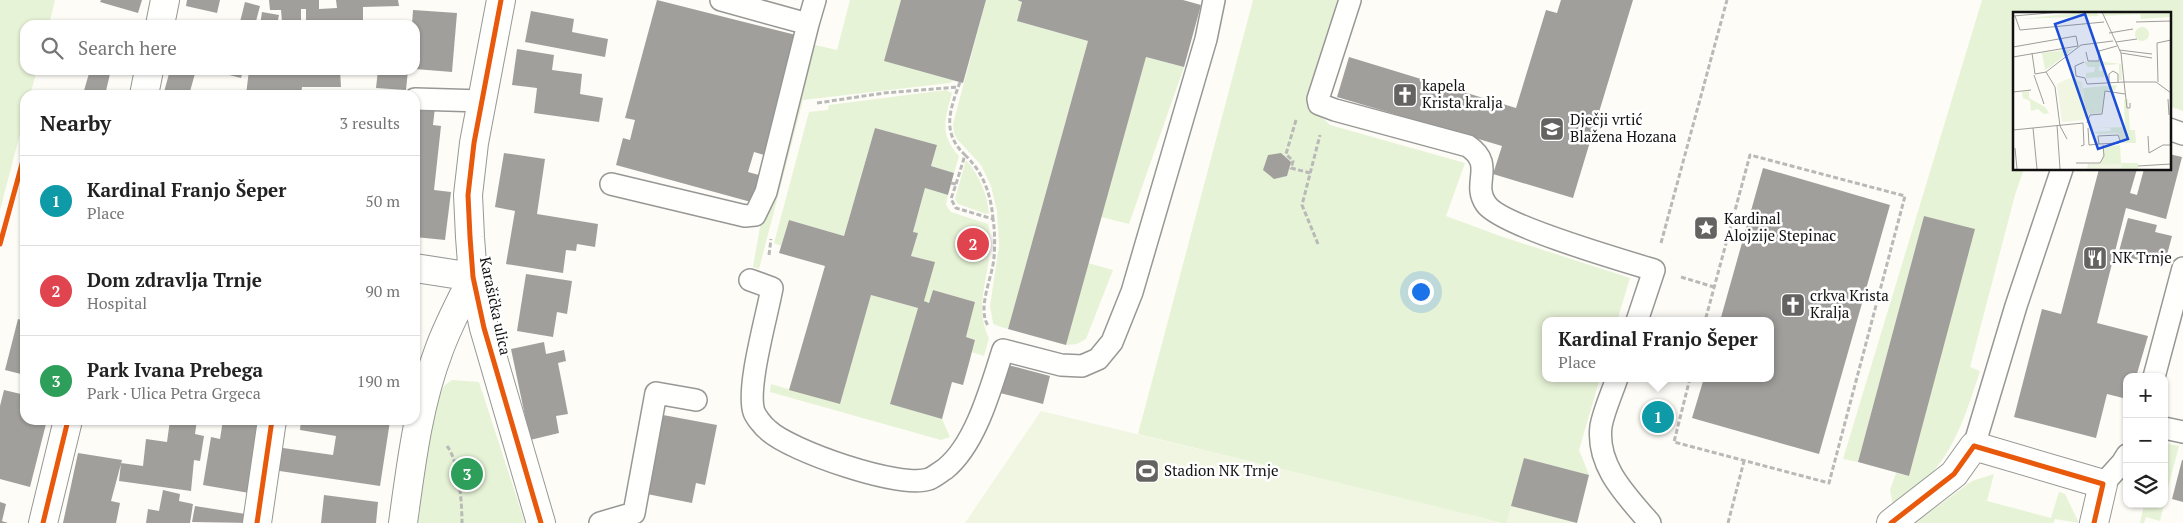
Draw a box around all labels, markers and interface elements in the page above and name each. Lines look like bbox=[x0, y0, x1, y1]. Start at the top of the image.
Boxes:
inset map bbox=[2013, 12, 2170, 170]
search box bbox=[20, 20, 420, 75]
icon: search bbox=[38, 34, 66, 62]
text: Search here bbox=[78, 35, 177, 60]
place label: kapela Krista kralja bbox=[1422, 75, 1503, 112]
church icon: kapela Krista kralja bbox=[1392, 82, 1418, 108]
text: Nearby bbox=[40, 109, 111, 137]
place label: Dječji vrtić Blažena Hozana bbox=[1570, 109, 1677, 146]
text: 3 results bbox=[340, 112, 400, 134]
school or university icon: Dječji vrtić Blažena Hozana bbox=[1539, 116, 1565, 142]
text: Kardinal Franjo Šeper bbox=[87, 177, 286, 202]
text: 1 bbox=[51, 190, 61, 212]
text: 50 m bbox=[365, 190, 400, 212]
text: Place bbox=[87, 202, 125, 224]
place label: Kardinal Alojzije Stepinac bbox=[1724, 208, 1836, 245]
place icon: Kardinal Alojzije Stepinac bbox=[1693, 215, 1719, 241]
pin: 2 bbox=[957, 225, 989, 263]
restaurant icon: NK Trnje bbox=[2082, 245, 2108, 271]
place label: NK Trnje bbox=[2112, 247, 2172, 267]
street label: Karašička ulica bbox=[476, 255, 516, 357]
text: Dom zdravlja Trnje bbox=[87, 267, 262, 292]
your location bbox=[1408, 279, 1434, 305]
text: 2 bbox=[51, 280, 61, 302]
text: 90 m bbox=[365, 280, 400, 302]
place label: crkva Krista Kralja bbox=[1810, 285, 1889, 322]
text: Hospital bbox=[87, 292, 147, 314]
church icon: crkva Krista Kralja bbox=[1780, 292, 1806, 318]
popup bbox=[1542, 317, 1774, 382]
text: Kardinal Franjo Šeper bbox=[1558, 326, 1758, 351]
text: Place bbox=[1558, 351, 1596, 373]
text: Park Ivana Prebega bbox=[87, 357, 263, 382]
text: 3 bbox=[51, 370, 61, 392]
text: 190 m bbox=[357, 370, 400, 392]
map controls bbox=[2123, 373, 2168, 508]
button: + bbox=[2123, 373, 2168, 418]
text: Park · Ulica Petra Grgeca bbox=[87, 382, 261, 404]
pin: 1 bbox=[1642, 398, 1674, 436]
button: − bbox=[2123, 418, 2168, 463]
pin: 3 bbox=[451, 455, 483, 493]
sports icon: Stadion NK Trnje bbox=[1134, 458, 1160, 484]
place label: Stadion NK Trnje bbox=[1164, 460, 1279, 480]
button: layers bbox=[2123, 463, 2168, 508]

